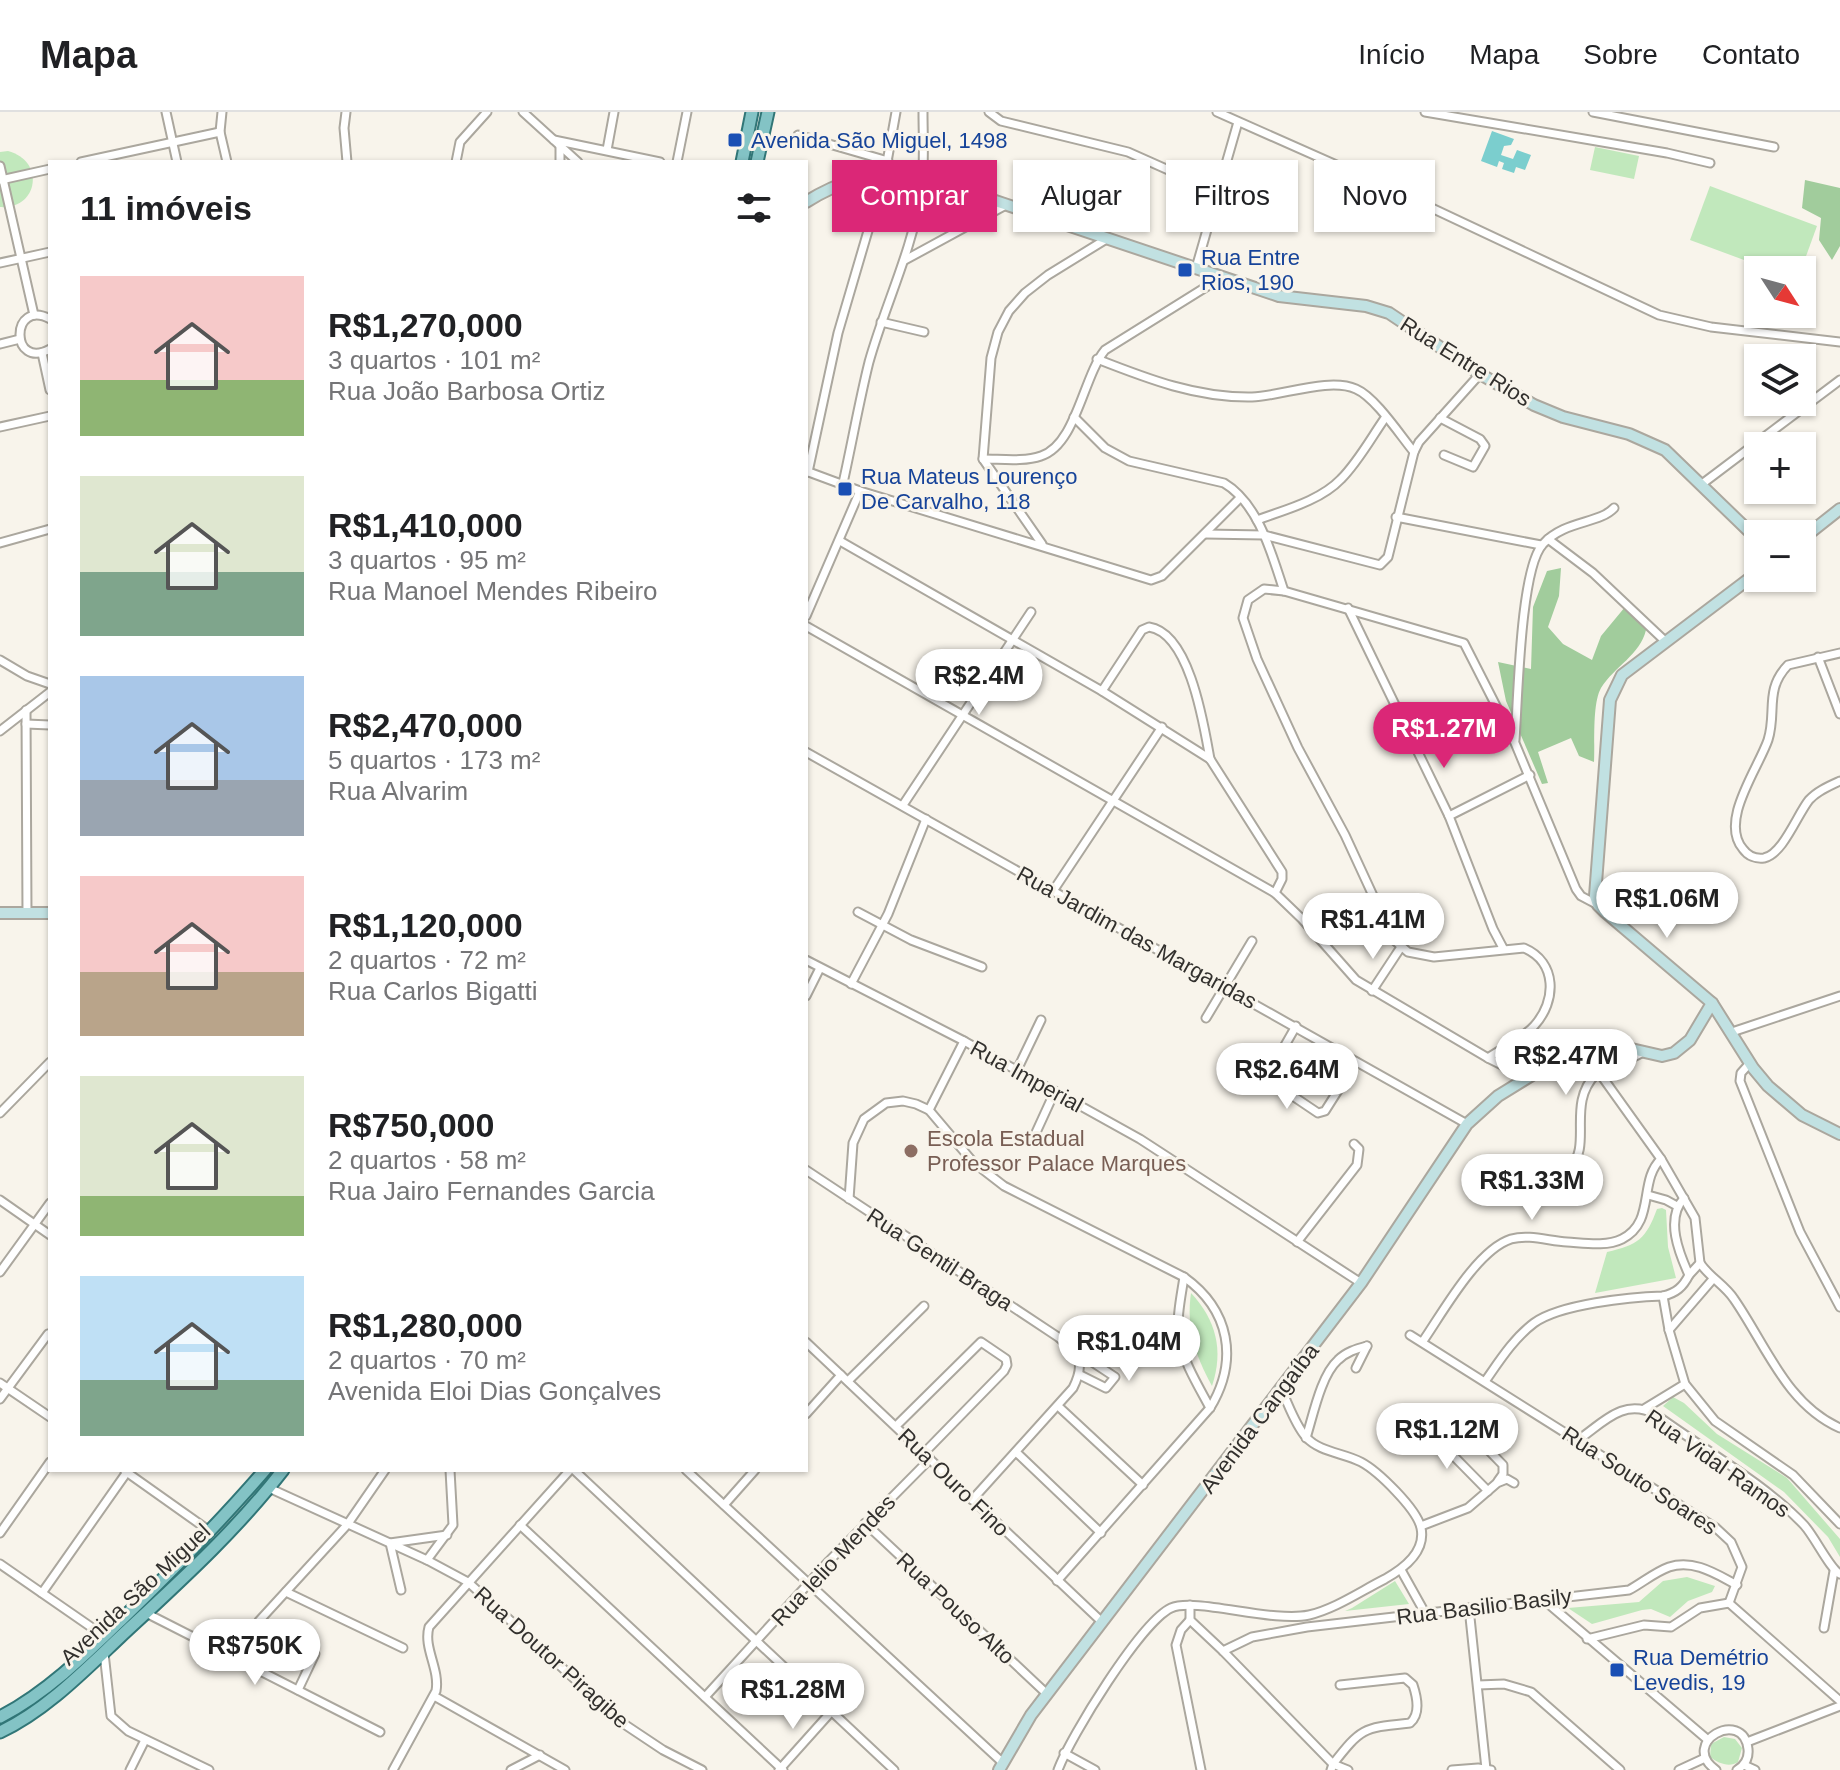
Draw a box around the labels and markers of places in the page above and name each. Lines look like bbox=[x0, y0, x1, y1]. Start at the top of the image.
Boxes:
place label: Avenida São Miguel, 1498 bbox=[751, 128, 1007, 153]
marker: Avenida São Miguel, 1498 bbox=[726, 131, 744, 149]
place label: Rua Entre Rios, 190 bbox=[1201, 245, 1300, 295]
marker: Rua Entre Rios, 190 bbox=[1176, 261, 1194, 279]
place label: Rua Mateus Lourenço De Carvalho, 118 bbox=[861, 464, 1077, 514]
marker: Rua Mateus Lourenço De Carvalho, 118 bbox=[836, 480, 854, 498]
pin: R$2.4M bbox=[914, 649, 1044, 717]
pin: R$1.27M bbox=[1370, 702, 1518, 770]
pin: R$1.06M bbox=[1593, 872, 1741, 940]
pin: R$1.41M bbox=[1299, 893, 1447, 961]
pin: R$2.47M bbox=[1492, 1029, 1640, 1097]
pin: R$2.64M bbox=[1213, 1043, 1361, 1111]
place label: Escola Estadual Professor Palace Marques bbox=[927, 1126, 1186, 1176]
marker: Escola Estadual Professor Palace Marques bbox=[902, 1142, 920, 1160]
pin: R$1.33M bbox=[1458, 1154, 1606, 1222]
pin: R$1.04M bbox=[1055, 1315, 1203, 1383]
pin: R$1.12M bbox=[1373, 1403, 1521, 1471]
pin: R$750K bbox=[190, 1619, 320, 1687]
place label: Rua Demétrio Levedis, 19 bbox=[1633, 1645, 1769, 1695]
marker: Rua Demétrio Levedis, 19 bbox=[1608, 1661, 1626, 1679]
pin: R$1.28M bbox=[719, 1663, 867, 1731]

